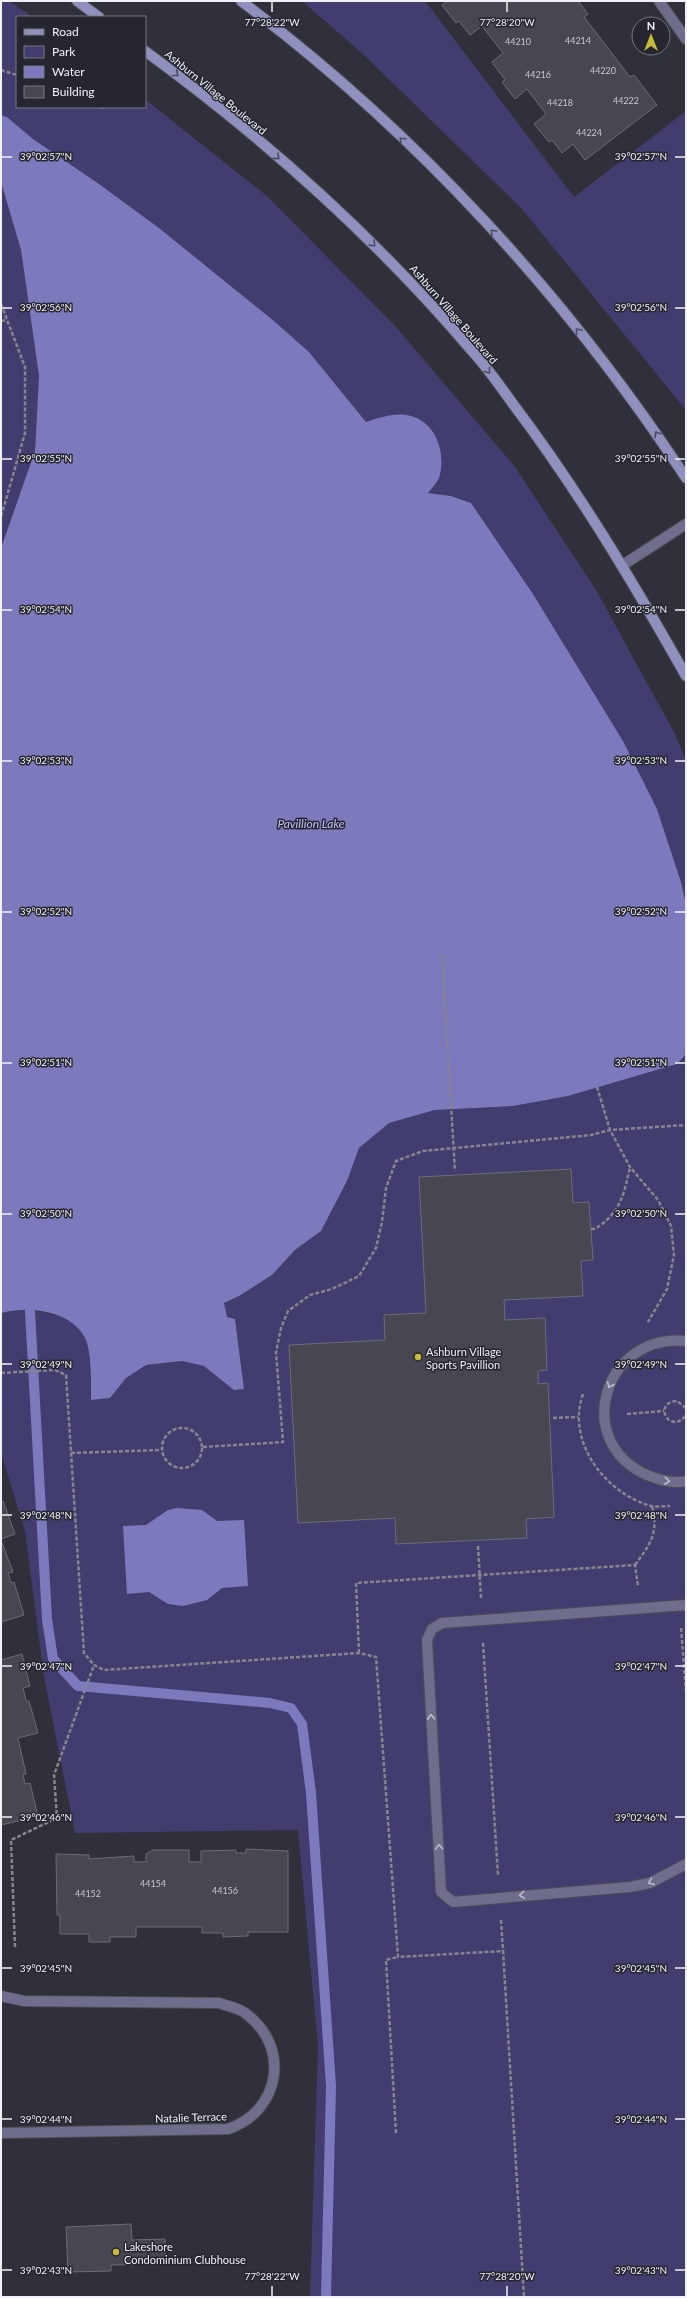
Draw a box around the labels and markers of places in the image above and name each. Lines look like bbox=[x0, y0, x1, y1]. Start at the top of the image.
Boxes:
place label: Ashburn Village Sports Pavillion bbox=[426, 1345, 502, 1371]
marker: Ashburn Village Sports Pavillion bbox=[413, 1352, 423, 1362]
place label: Lakeshore Condominium Clubhouse bbox=[124, 2240, 246, 2266]
marker: Lakeshore Condominium Clubhouse bbox=[111, 2247, 121, 2257]

